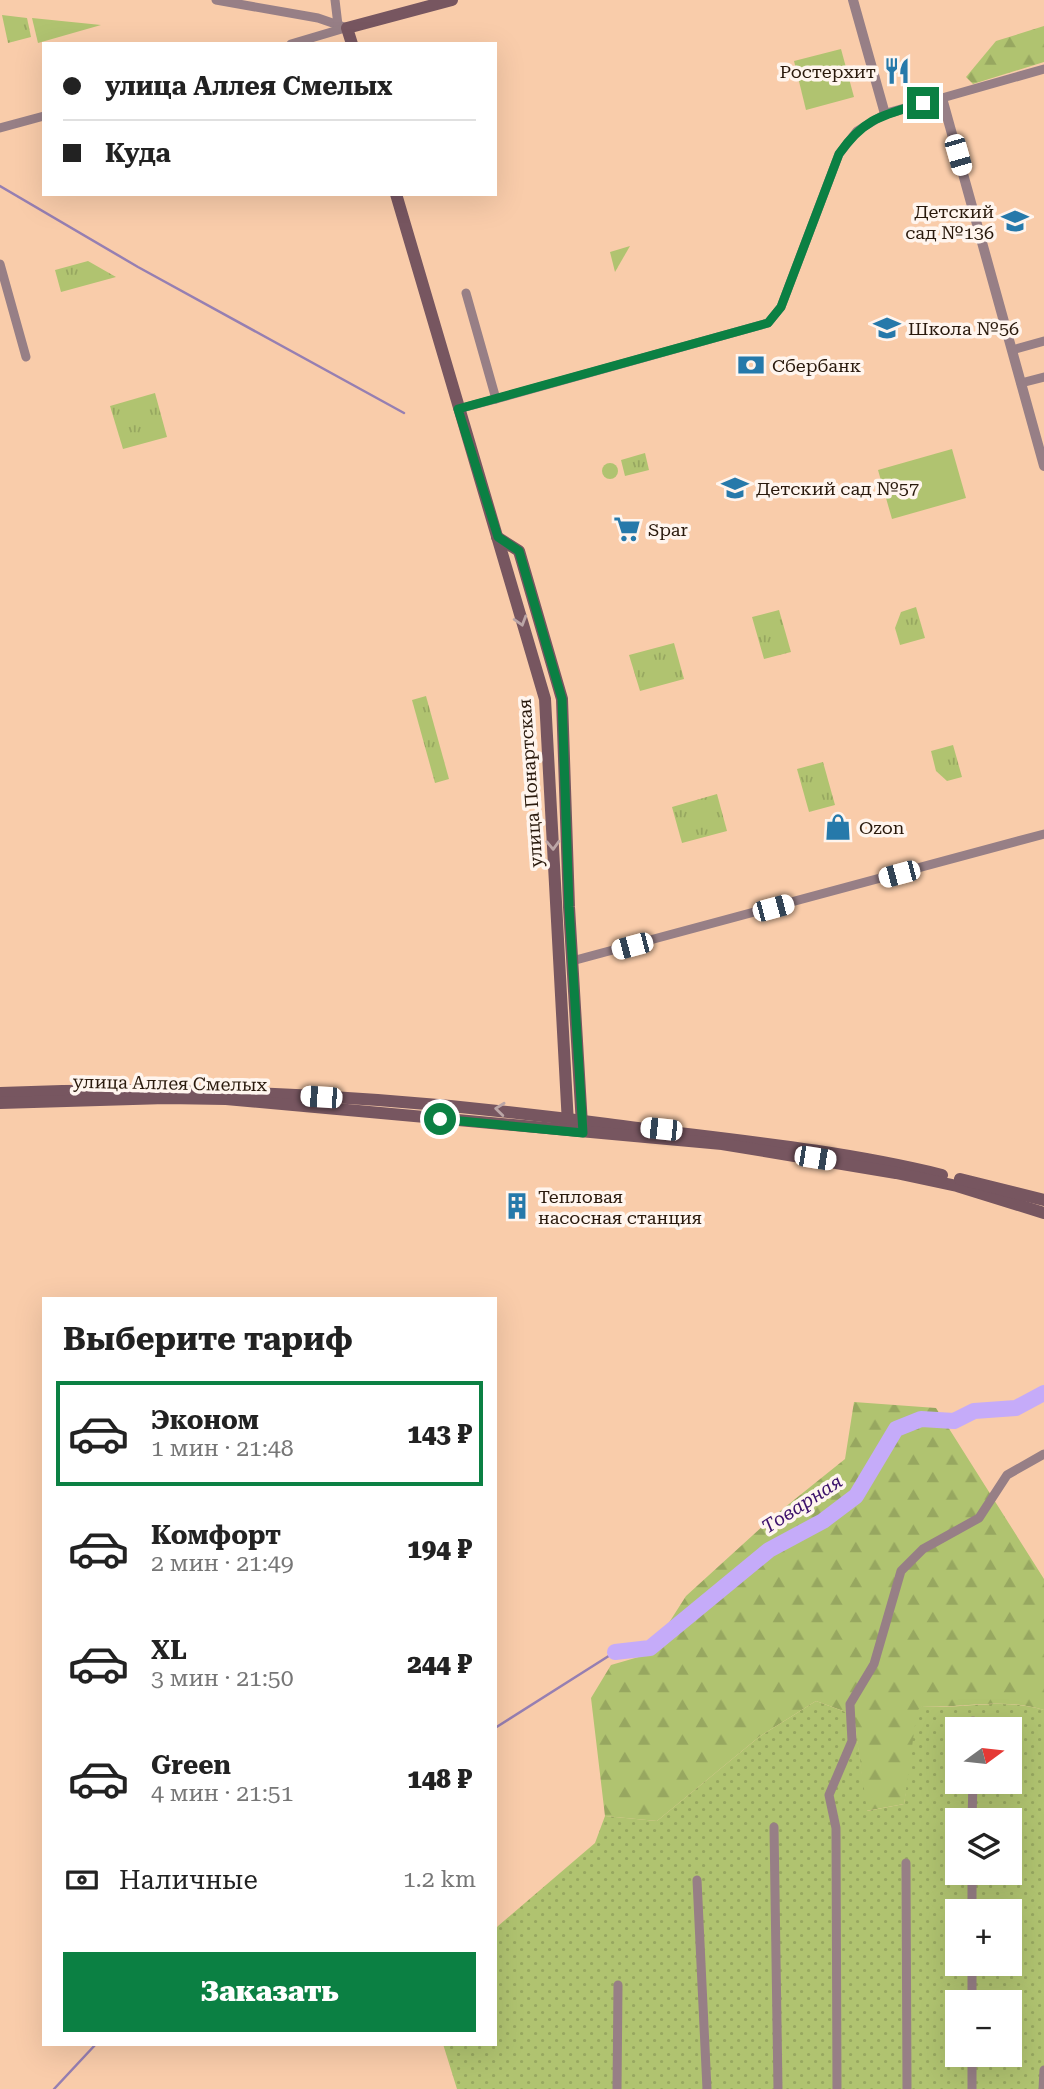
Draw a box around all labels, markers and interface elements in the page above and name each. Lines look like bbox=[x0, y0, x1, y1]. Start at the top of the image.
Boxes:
restaurant icon: Ростерхит bbox=[882, 56, 912, 86]
place label: Ростерхит bbox=[780, 61, 876, 82]
text: улица Аллея Смелых bbox=[105, 71, 392, 101]
route end bbox=[907, 87, 939, 119]
car bbox=[943, 132, 974, 178]
text: Куда bbox=[105, 138, 171, 168]
place label: Детский сад №136 bbox=[905, 201, 994, 243]
school or university icon: Детский сад №136 bbox=[1000, 206, 1030, 236]
school or university icon: Школа №56 bbox=[872, 313, 902, 343]
place label: Школа №56 bbox=[908, 318, 1019, 339]
bank icon: Сбербанк bbox=[736, 350, 766, 380]
place label: Сбербанк bbox=[772, 355, 861, 376]
school or university icon: Детский сад №57 bbox=[720, 473, 750, 503]
place label: Детский сад №57 bbox=[756, 478, 919, 499]
supermarket icon: Spar bbox=[612, 514, 642, 544]
place label: Spar bbox=[648, 519, 688, 540]
one-way arrow bbox=[513, 615, 528, 627]
street label: улица Понартская bbox=[514, 698, 546, 868]
shop icon: Ozon bbox=[823, 812, 853, 842]
place label: Ozon bbox=[859, 817, 905, 838]
one-way arrow bbox=[545, 840, 561, 851]
car bbox=[876, 858, 923, 890]
car bbox=[750, 892, 797, 924]
car bbox=[609, 930, 656, 962]
street label: улица Аллея Смелых bbox=[73, 1071, 268, 1095]
car bbox=[300, 1085, 343, 1109]
one-way arrow bbox=[494, 1102, 505, 1117]
route start bbox=[424, 1103, 456, 1135]
car bbox=[640, 1116, 683, 1142]
car bbox=[793, 1144, 838, 1172]
place label: Тепловая насосная станция bbox=[538, 1186, 702, 1228]
building icon: Тепловая насосная станция bbox=[502, 1191, 532, 1221]
text: Выберите тариф bbox=[63, 1320, 353, 1358]
icon: car bbox=[67, 1402, 130, 1465]
text: Эконом bbox=[151, 1405, 259, 1435]
text: 143 ₽ bbox=[407, 1419, 472, 1449]
text: 1 мин · 21:48 bbox=[151, 1435, 294, 1462]
water label: Товарная bbox=[757, 1469, 847, 1539]
icon: car bbox=[67, 1517, 130, 1580]
text: Комфорт bbox=[151, 1520, 281, 1550]
text: 194 ₽ bbox=[407, 1534, 472, 1564]
text: 2 мин · 21:49 bbox=[151, 1550, 294, 1577]
icon: car bbox=[67, 1632, 130, 1695]
text: XL bbox=[151, 1635, 187, 1665]
text: 244 ₽ bbox=[407, 1649, 472, 1679]
text: 3 мин · 21:50 bbox=[151, 1665, 294, 1692]
north arrow bbox=[945, 1717, 1022, 1794]
map controls bbox=[945, 1717, 1022, 2067]
icon: car bbox=[67, 1747, 130, 1810]
text: Green bbox=[151, 1750, 231, 1780]
text: 148 ₽ bbox=[407, 1764, 472, 1794]
text: 4 мин · 21:51 bbox=[151, 1780, 294, 1807]
button: layers bbox=[945, 1808, 1022, 1885]
icon: cash bbox=[63, 1861, 101, 1899]
text: Наличные bbox=[119, 1865, 258, 1895]
text: 1.2 km bbox=[403, 1866, 476, 1893]
button: + bbox=[945, 1899, 1022, 1976]
button: Заказать bbox=[63, 1952, 476, 2032]
button: − bbox=[945, 1990, 1022, 2067]

